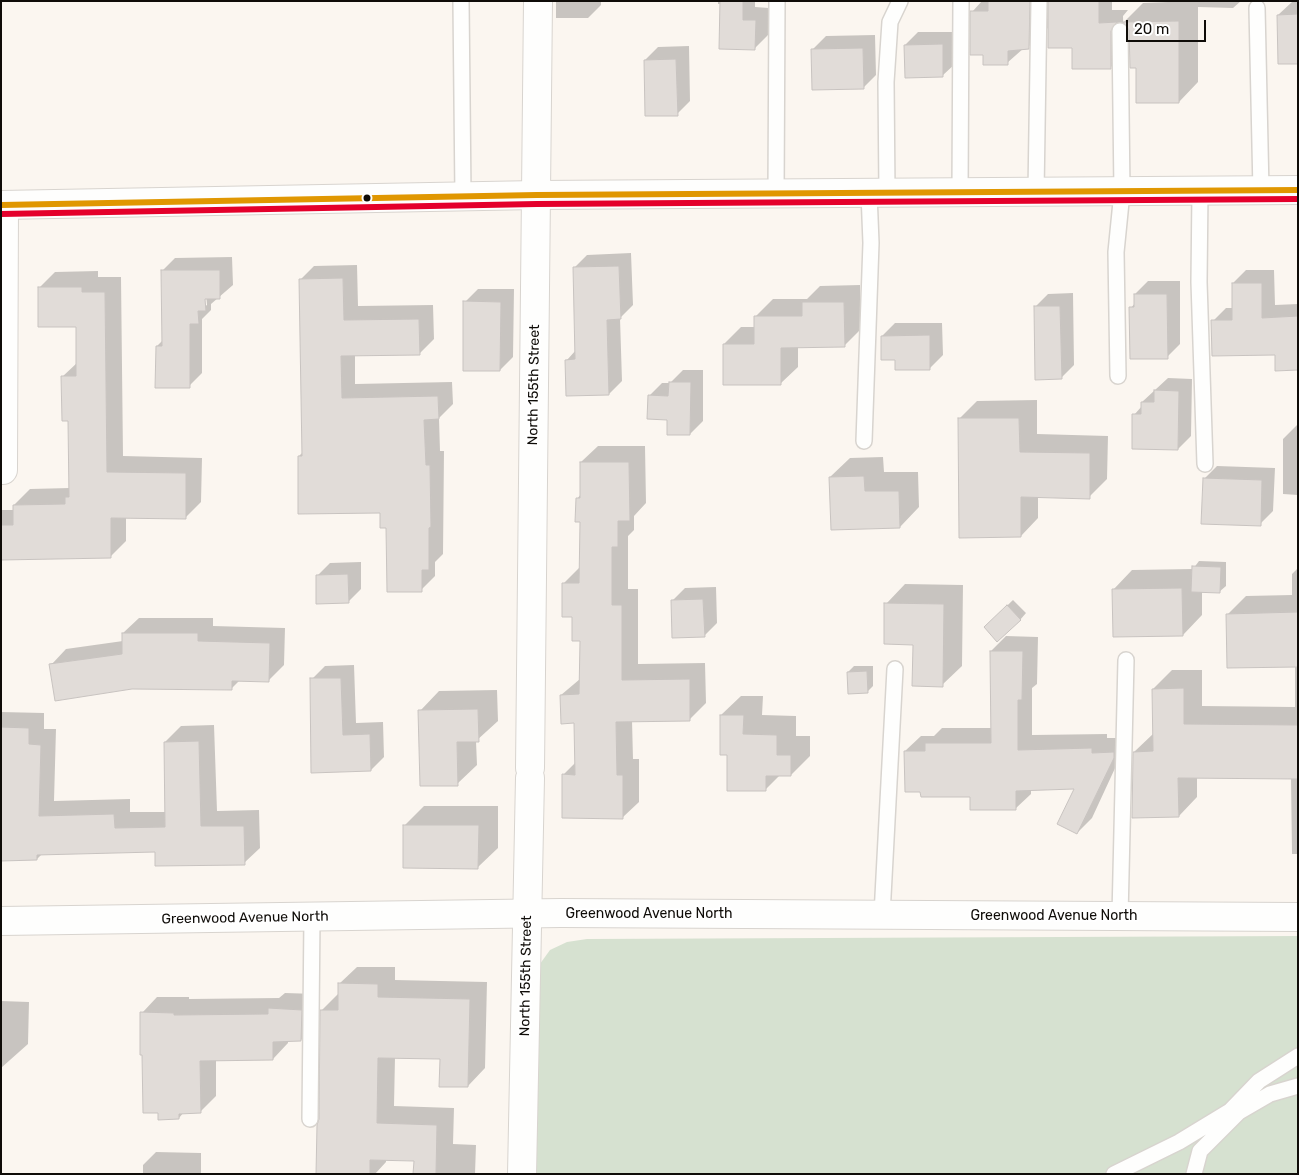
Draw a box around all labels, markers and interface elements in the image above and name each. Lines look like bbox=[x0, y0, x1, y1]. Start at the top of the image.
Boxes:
scale bar bbox=[1129, 10, 1209, 42]
text: 20 m bbox=[1134, 20, 1169, 38]
unlabelled marker bbox=[362, 193, 372, 203]
street label: North 155th Street bbox=[525, 324, 543, 446]
street label: Greenwood Avenue North bbox=[565, 906, 733, 922]
street label: Greenwood Avenue North bbox=[161, 908, 329, 928]
street label: Greenwood Avenue North bbox=[970, 908, 1138, 924]
street label: North 155th Street bbox=[517, 915, 535, 1037]

